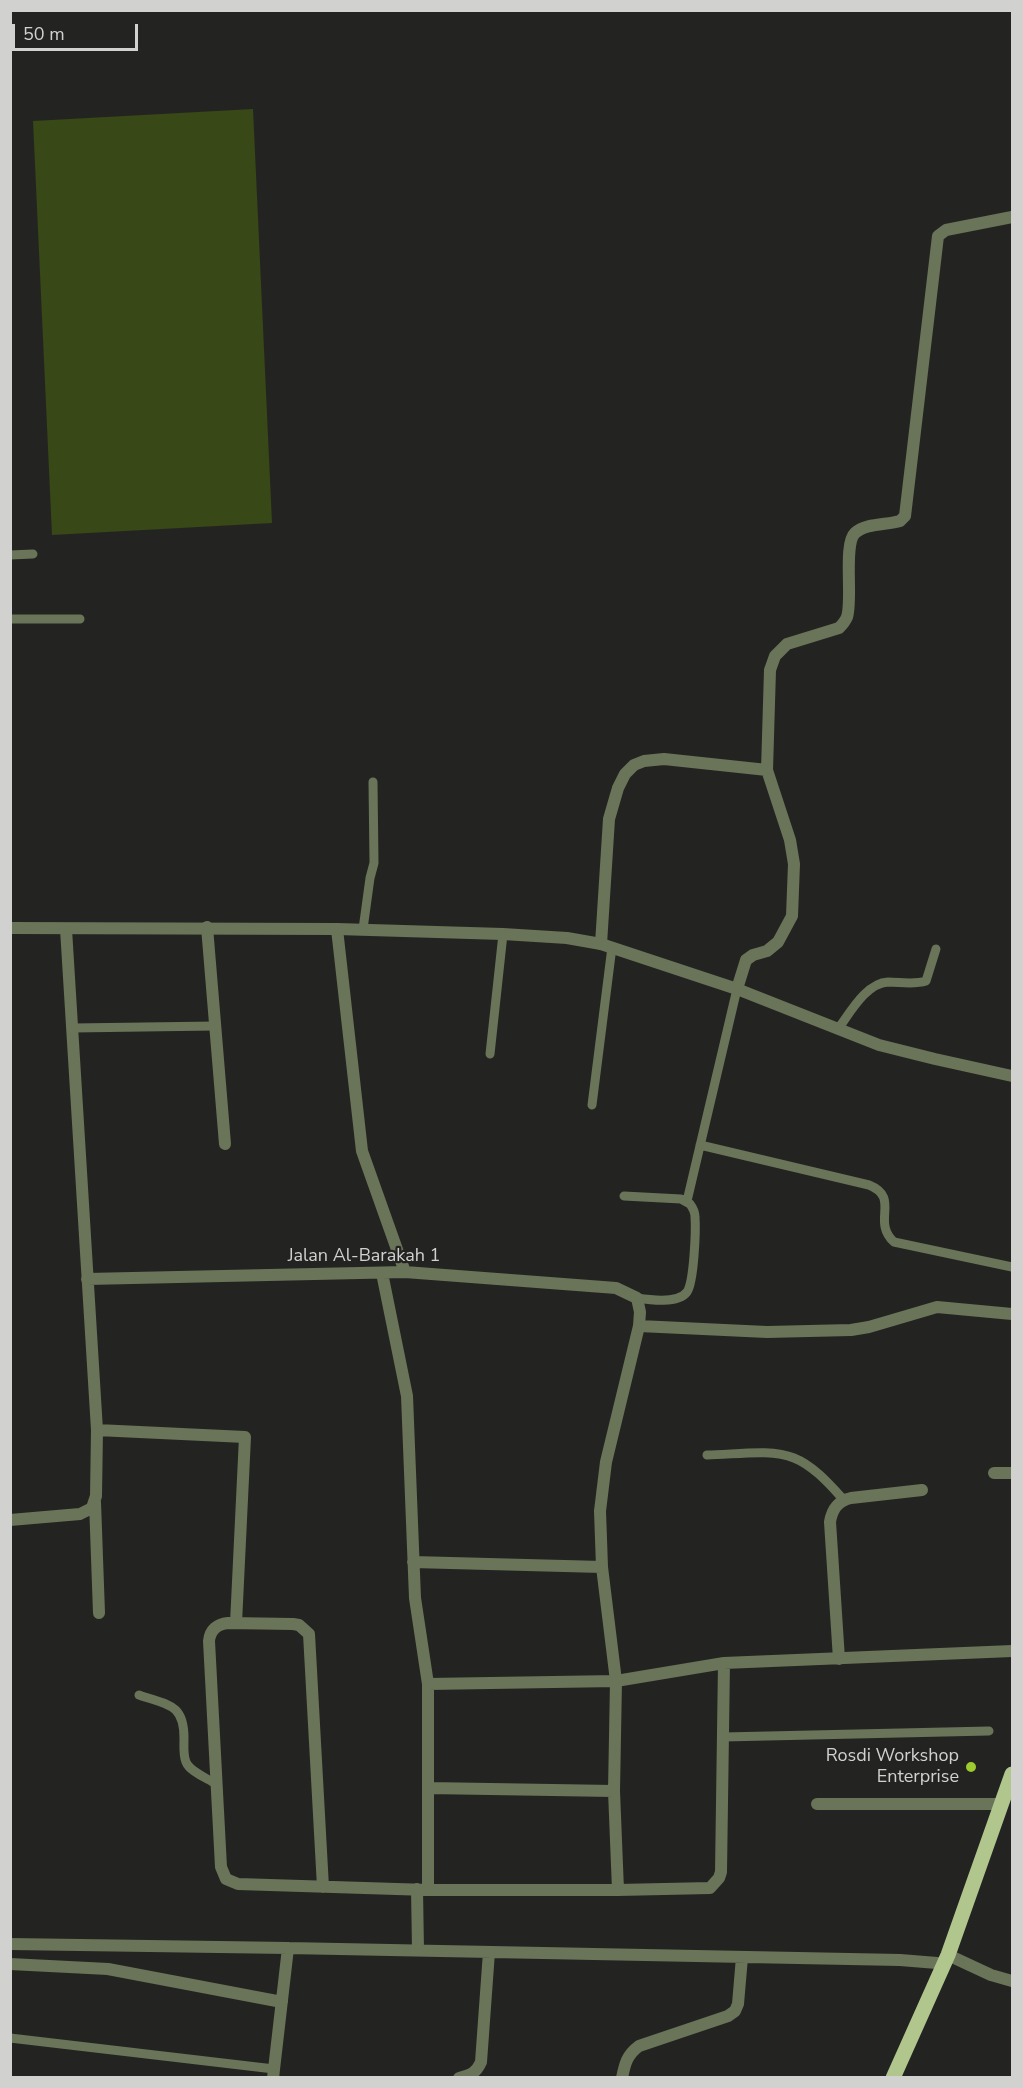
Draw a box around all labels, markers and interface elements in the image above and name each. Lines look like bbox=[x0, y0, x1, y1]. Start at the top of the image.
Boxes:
scale bar bbox=[15, 12, 141, 50]
text: 50 m bbox=[23, 22, 65, 46]
street label: Jalan Al-Barakah 1 bbox=[288, 1246, 440, 1268]
place label: Rosdi Workshop Enterprise bbox=[826, 1746, 959, 1788]
marker: Rosdi Workshop Enterprise bbox=[964, 1760, 978, 1774]

